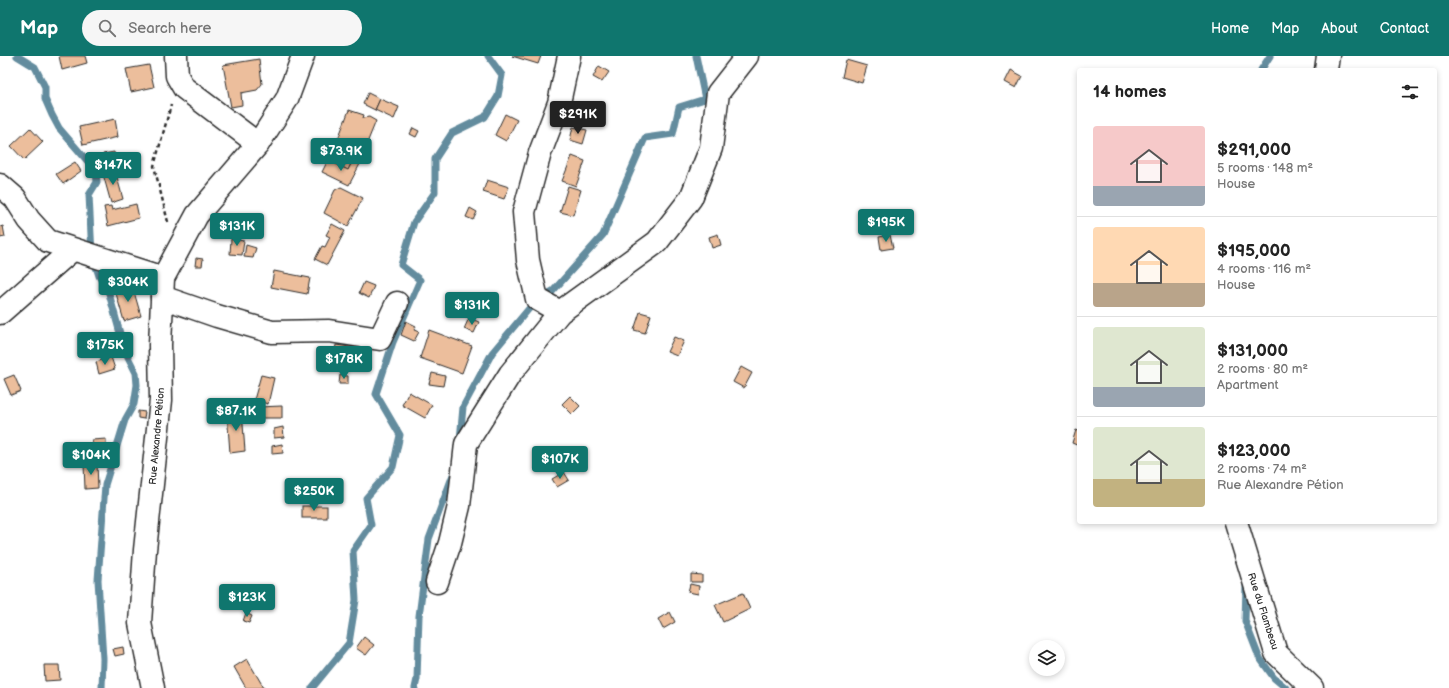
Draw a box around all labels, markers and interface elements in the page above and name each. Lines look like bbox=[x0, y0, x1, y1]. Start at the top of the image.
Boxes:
search box bbox=[82, 10, 362, 46]
text: Map bbox=[20, 17, 58, 40]
icon: search bbox=[96, 17, 118, 39]
text: Search here bbox=[128, 19, 211, 38]
text: Home bbox=[1211, 20, 1249, 37]
text: Map bbox=[1271, 20, 1299, 37]
text: About bbox=[1321, 20, 1358, 37]
text: Contact bbox=[1380, 20, 1429, 37]
icon: filters bbox=[1399, 81, 1421, 103]
text: 14 homes bbox=[1093, 82, 1166, 102]
pin: $291K bbox=[550, 101, 606, 135]
text: $291K bbox=[559, 106, 597, 122]
pin: $73.9K bbox=[308, 138, 374, 172]
text: $291,000 bbox=[1217, 140, 1291, 160]
icon: home bbox=[1125, 142, 1173, 190]
text: $73.9K bbox=[320, 143, 362, 159]
pin: $147K bbox=[85, 152, 141, 186]
text: $147K bbox=[94, 157, 132, 173]
text: 5 rooms · 148 m² bbox=[1217, 160, 1313, 176]
text: House bbox=[1217, 176, 1255, 192]
pin: $195K bbox=[858, 209, 914, 243]
pin: $131K bbox=[209, 213, 265, 247]
text: $195K bbox=[867, 214, 905, 230]
text: $131K bbox=[219, 218, 255, 234]
text: $195,000 bbox=[1217, 241, 1291, 261]
icon: home bbox=[1125, 243, 1173, 291]
text: 4 rooms · 116 m² bbox=[1217, 261, 1311, 277]
pin: $304K bbox=[100, 269, 156, 303]
text: $304K bbox=[108, 274, 148, 290]
text: House bbox=[1217, 277, 1255, 293]
pin: $131K bbox=[444, 292, 500, 326]
text: $131K bbox=[454, 297, 490, 313]
pin: $175K bbox=[77, 332, 133, 366]
text: $175K bbox=[86, 337, 124, 353]
text: $131,000 bbox=[1217, 341, 1288, 361]
icon: home bbox=[1125, 343, 1173, 391]
pin: $178K bbox=[316, 346, 372, 380]
text: $178K bbox=[325, 351, 363, 367]
text: 2 rooms · 80 m² bbox=[1217, 361, 1308, 377]
text: Apartment bbox=[1217, 377, 1278, 393]
street label: Rue Alexandre Pétion bbox=[147, 387, 167, 485]
pin: $87.1K bbox=[203, 398, 269, 432]
text: $87.1K bbox=[216, 403, 256, 419]
text: $123,000 bbox=[1217, 441, 1291, 461]
pin: $104K bbox=[63, 442, 119, 476]
icon: home bbox=[1125, 443, 1173, 491]
pin: $107K bbox=[532, 446, 588, 480]
text: $104K bbox=[72, 447, 110, 463]
text: $107K bbox=[541, 451, 579, 467]
text: 2 rooms · 74 m² bbox=[1217, 461, 1307, 477]
text: Rue Alexandre Pétion bbox=[1217, 477, 1344, 493]
pin: $250K bbox=[286, 478, 342, 512]
text: $250K bbox=[294, 483, 334, 499]
street label: Rue du Flambeau bbox=[1245, 571, 1281, 651]
pin: $123K bbox=[219, 584, 275, 618]
text: $123K bbox=[228, 589, 266, 605]
map controls bbox=[1029, 640, 1065, 676]
button: layers bbox=[1029, 640, 1065, 676]

